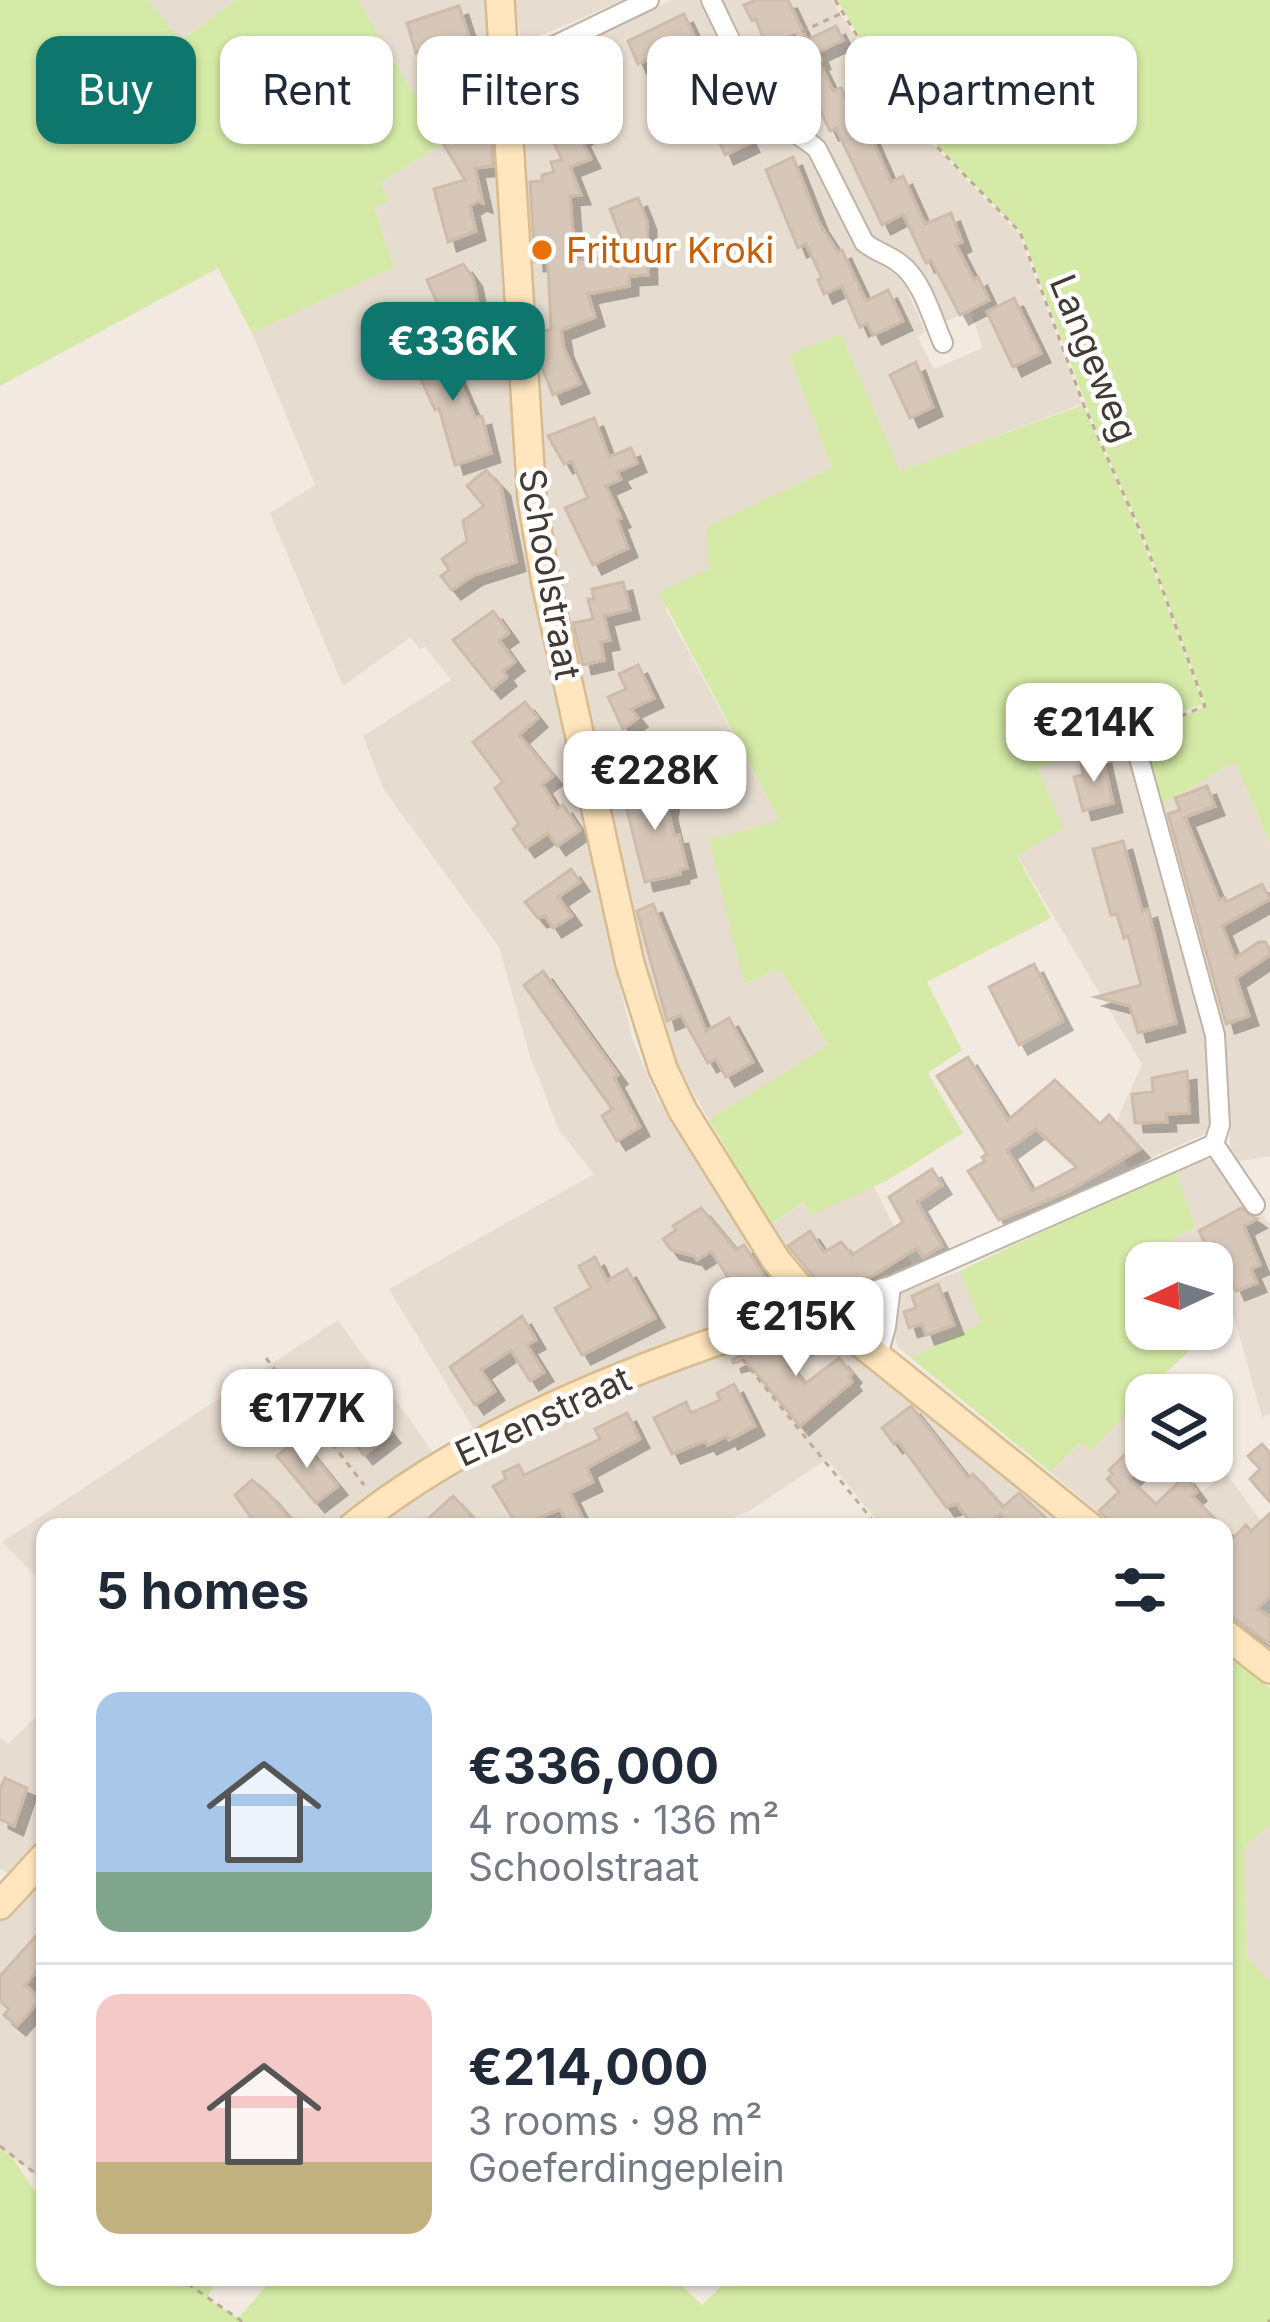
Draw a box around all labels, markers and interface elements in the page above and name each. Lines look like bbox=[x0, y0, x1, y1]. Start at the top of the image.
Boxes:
chip: Buy bbox=[36, 36, 196, 144]
chip: Rent bbox=[220, 36, 393, 144]
chip: Filters bbox=[417, 36, 623, 144]
chip: New bbox=[647, 36, 821, 144]
chip: Apartment bbox=[845, 36, 1137, 144]
place label: Frituur Kroki bbox=[566, 228, 774, 272]
marker: Frituur Kroki bbox=[529, 237, 555, 263]
street label: Langeweg bbox=[1041, 268, 1147, 448]
pin: €336K bbox=[369, 302, 537, 404]
text: €336K bbox=[388, 317, 518, 364]
street label: Schoolstraat bbox=[510, 465, 590, 683]
pin: €214K bbox=[1010, 683, 1178, 785]
text: €214K bbox=[1033, 698, 1155, 745]
pin: €228K bbox=[571, 731, 739, 833]
text: €228K bbox=[590, 746, 720, 793]
north arrow bbox=[1125, 1242, 1233, 1350]
map controls bbox=[1125, 1242, 1233, 1482]
pin: €215K bbox=[712, 1277, 880, 1379]
text: €215K bbox=[735, 1292, 857, 1339]
street label: Elzenstraat bbox=[448, 1356, 638, 1476]
pin: €177K bbox=[223, 1369, 391, 1471]
button: layers bbox=[1125, 1374, 1233, 1482]
text: €177K bbox=[248, 1384, 366, 1431]
icon: filters bbox=[1107, 1557, 1173, 1623]
text: 5 homes bbox=[96, 1560, 309, 1621]
text: €336,000 bbox=[468, 1735, 719, 1796]
icon: home bbox=[192, 1740, 336, 1884]
text: 4 rooms · 136 m² bbox=[468, 1796, 779, 1843]
text: Schoolstraat bbox=[468, 1843, 699, 1890]
text: €214,000 bbox=[468, 2036, 709, 2097]
icon: home bbox=[192, 2042, 336, 2186]
text: 3 rooms · 98 m² bbox=[468, 2097, 762, 2144]
text: Goeferdingeplein bbox=[468, 2144, 785, 2191]

